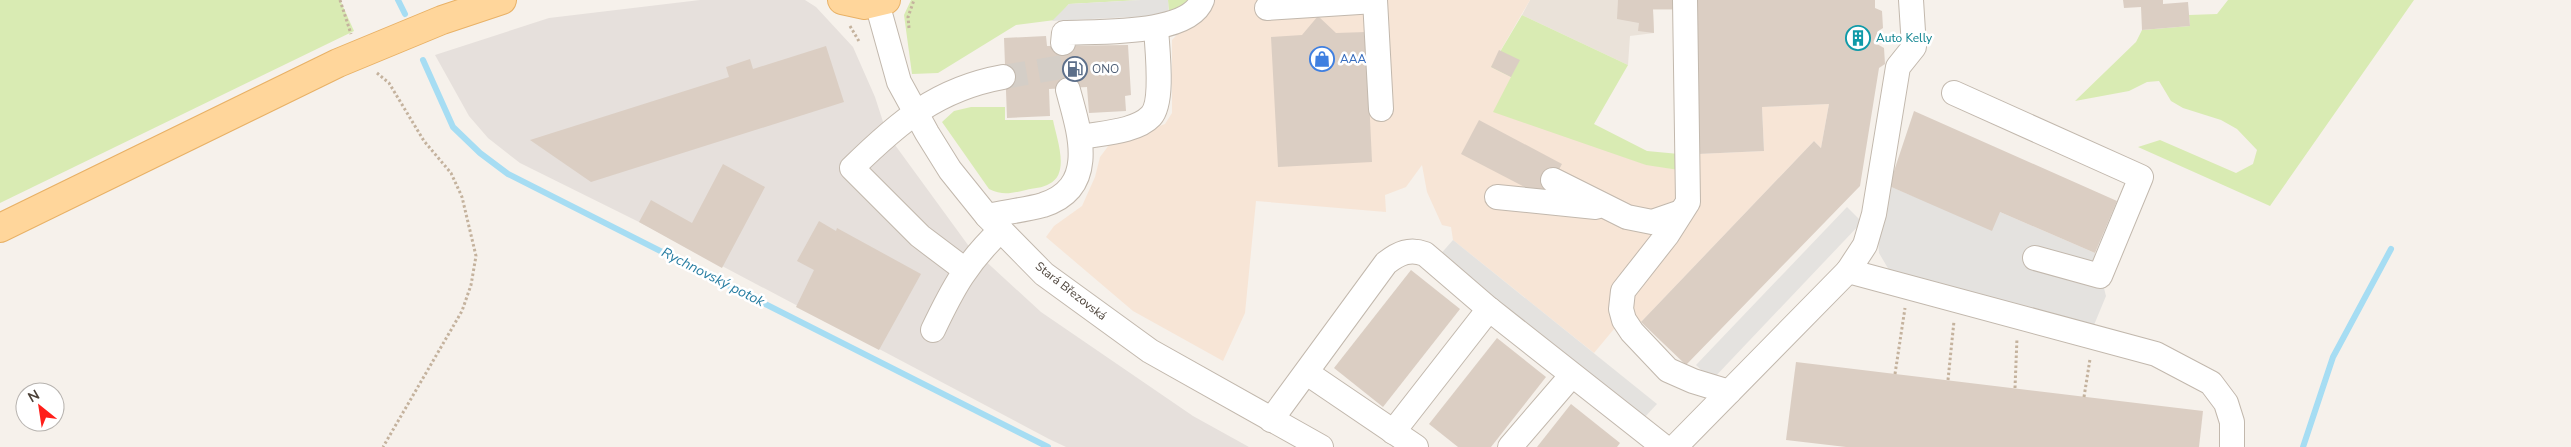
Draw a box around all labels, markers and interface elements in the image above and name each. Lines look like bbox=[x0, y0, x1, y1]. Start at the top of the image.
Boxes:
building icon: Auto Kelly bbox=[1845, 25, 1871, 51]
place label: Auto Kelly bbox=[1876, 30, 1933, 46]
shop icon: AAA bbox=[1309, 46, 1335, 72]
place label: AAA bbox=[1340, 51, 1366, 67]
fuel station icon: ONO bbox=[1062, 56, 1088, 82]
place label: ONO bbox=[1092, 61, 1119, 77]
water label: Rychnovský potok bbox=[658, 243, 769, 312]
street label: Stará Březovská bbox=[1032, 258, 1110, 324]
north arrow bbox=[15, 382, 65, 432]
text: N bbox=[24, 385, 43, 407]

